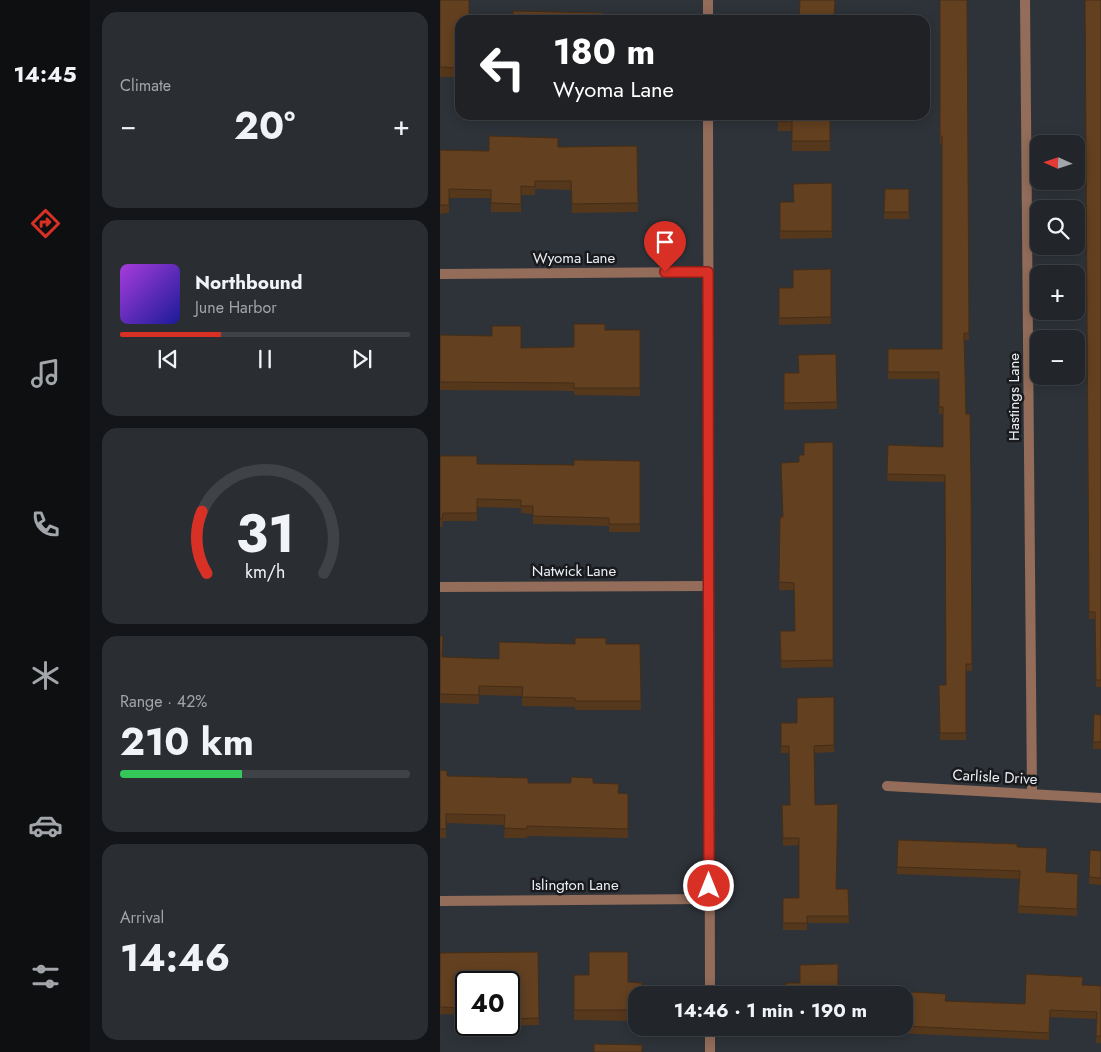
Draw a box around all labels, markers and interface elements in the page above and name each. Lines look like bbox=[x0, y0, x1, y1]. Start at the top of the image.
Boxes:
text: 180 m bbox=[553, 27, 655, 77]
icon: left bbox=[470, 35, 535, 100]
text: 14:45 bbox=[13, 58, 77, 90]
text: Wyoma Lane bbox=[553, 73, 674, 105]
text: Climate bbox=[120, 74, 171, 97]
text: 20° bbox=[234, 98, 295, 153]
text: − bbox=[120, 105, 137, 146]
text: + bbox=[393, 105, 410, 146]
north arrow bbox=[1030, 135, 1085, 190]
map controls bbox=[1030, 135, 1085, 385]
button: search bbox=[1030, 200, 1085, 255]
icon: directions bbox=[28, 206, 63, 241]
pin bbox=[644, 221, 686, 272]
icon: arrive bbox=[651, 228, 679, 256]
street label: Wyoma Lane bbox=[533, 247, 615, 269]
button: + bbox=[1030, 265, 1085, 320]
text: Northbound bbox=[195, 269, 302, 296]
text: June Harbor bbox=[195, 296, 277, 319]
button: − bbox=[1030, 330, 1085, 385]
icon: previous bbox=[154, 345, 182, 373]
icon: pause bbox=[251, 345, 279, 373]
icon: next bbox=[348, 345, 376, 373]
street label: Hastings Lane bbox=[1003, 353, 1025, 441]
icon: music bbox=[28, 356, 63, 391]
text: 31 bbox=[236, 496, 294, 572]
icon: phone bbox=[28, 507, 63, 542]
text: km/h bbox=[245, 559, 285, 585]
street label: Natwick Lane bbox=[532, 560, 616, 582]
icon: climate bbox=[28, 658, 63, 693]
text: Range · 42% bbox=[120, 690, 207, 713]
text: 210 km bbox=[120, 714, 254, 769]
street label: Carlisle Drive bbox=[952, 764, 1038, 790]
icon: car bbox=[28, 808, 63, 843]
position arrow bbox=[682, 859, 734, 911]
street label: Islington Lane bbox=[531, 874, 619, 896]
text: Arrival bbox=[120, 906, 164, 929]
text: 14:46 bbox=[120, 930, 230, 985]
icon: filters bbox=[28, 959, 63, 994]
speed limit sign: 40 bbox=[455, 971, 520, 1036]
text: 14:46 · 1 min · 190 m bbox=[674, 997, 867, 1024]

